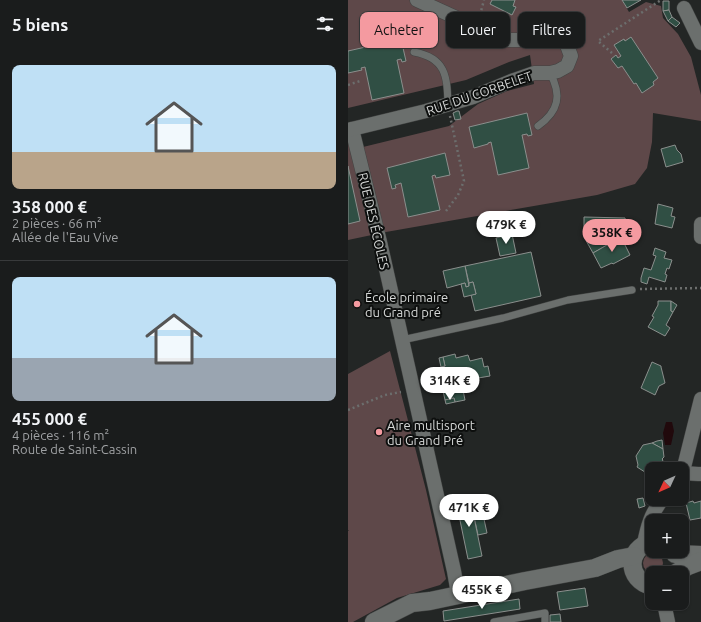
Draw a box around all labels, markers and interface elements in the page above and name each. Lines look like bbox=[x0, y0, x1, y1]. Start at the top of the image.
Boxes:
chip: Acheter bbox=[360, 12, 438, 48]
chip: Louer bbox=[446, 12, 510, 48]
chip: Filtres bbox=[518, 12, 585, 48]
icon: filters bbox=[314, 13, 336, 35]
text: 5 biens bbox=[12, 15, 68, 34]
street label: RUE DU CORBELET bbox=[424, 68, 534, 118]
icon: home bbox=[138, 91, 210, 163]
street label: RUE DES ÉCOLES bbox=[356, 171, 393, 271]
text: 358 000 € bbox=[12, 197, 87, 216]
pin: 479K € bbox=[473, 211, 539, 245]
text: 2 pièces · 66 m² bbox=[12, 216, 102, 230]
text: 479K € bbox=[485, 217, 527, 231]
pin: 358K € bbox=[579, 219, 645, 253]
text: 358K € bbox=[591, 225, 633, 239]
text: Allée de l'Eau Vive bbox=[12, 230, 119, 244]
place label: École primaire du Grand pré bbox=[365, 289, 448, 319]
marker: École primaire du Grand pré bbox=[352, 299, 362, 309]
icon: home bbox=[138, 303, 210, 375]
pin: 314K € bbox=[417, 367, 483, 401]
text: 314K € bbox=[429, 373, 471, 387]
text: 455 000 € bbox=[12, 409, 87, 428]
place label: Aire multisport du Grand Pré bbox=[387, 418, 475, 447]
marker: Aire multisport du Grand Pré bbox=[374, 427, 384, 437]
text: 4 pièces · 116 m² bbox=[12, 428, 109, 442]
text: Route de Saint-Cassin bbox=[12, 442, 137, 456]
north arrow bbox=[645, 462, 689, 506]
map controls bbox=[645, 462, 689, 610]
pin: 471K € bbox=[436, 494, 502, 528]
text: 471K € bbox=[448, 500, 490, 514]
button: + bbox=[645, 514, 689, 558]
button: − bbox=[645, 566, 689, 610]
pin: 455K € bbox=[449, 576, 515, 610]
text: 455K € bbox=[461, 582, 503, 596]

